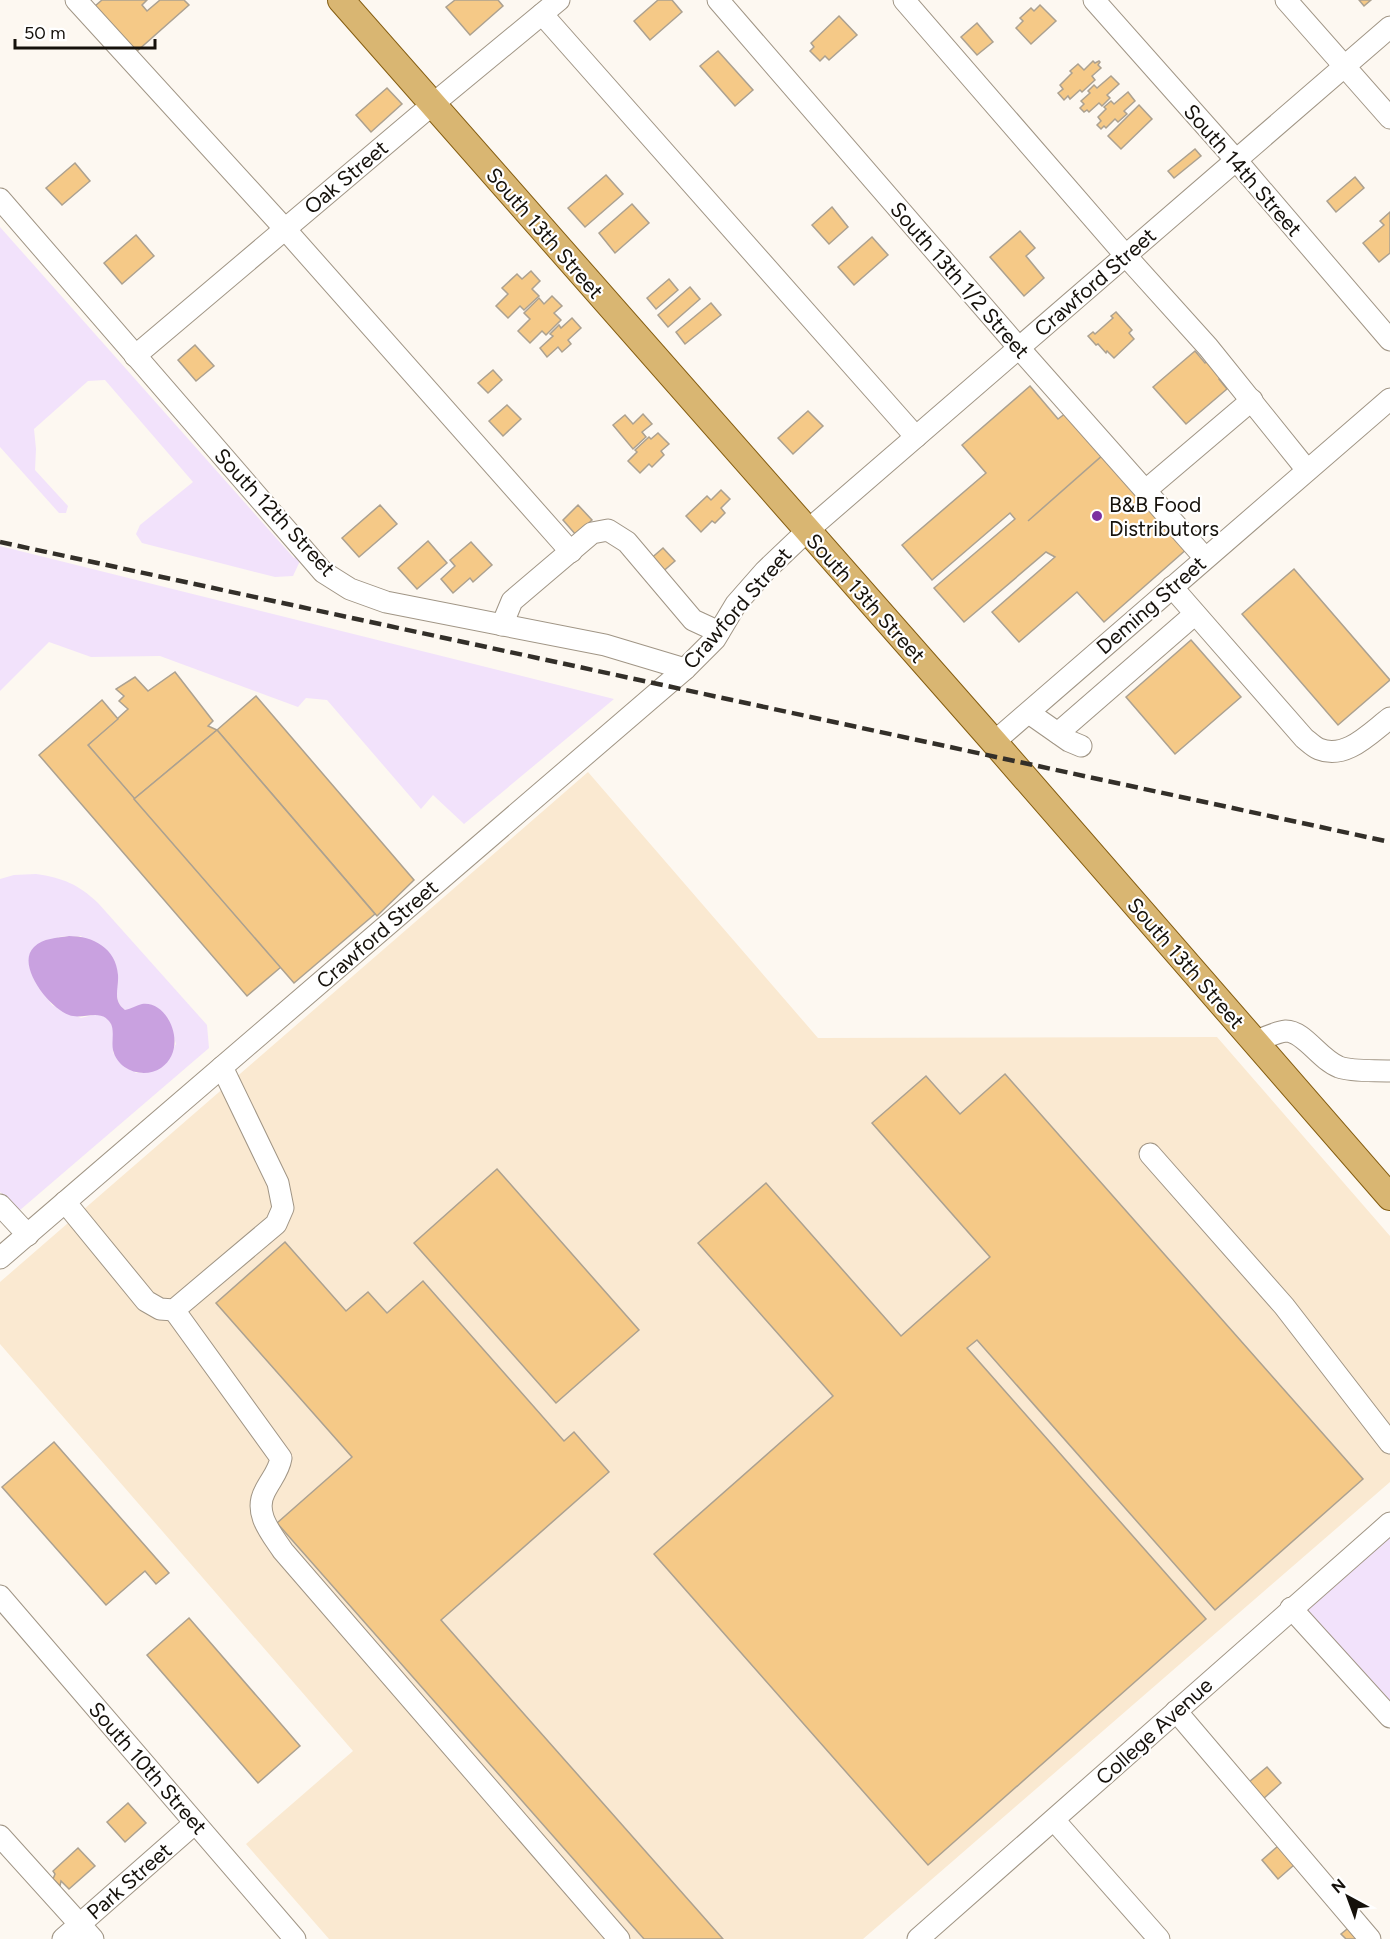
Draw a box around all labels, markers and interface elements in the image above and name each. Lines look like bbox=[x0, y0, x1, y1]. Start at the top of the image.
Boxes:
scale bar bbox=[15, 12, 154, 50]
text: 50 m bbox=[24, 22, 66, 44]
street label: South 14th Street bbox=[1179, 99, 1307, 241]
street label: Oak Street bbox=[299, 135, 393, 219]
street label: South 13th Street bbox=[481, 162, 609, 304]
street label: South 13th 1/2 Street bbox=[885, 197, 1035, 363]
street label: Crawford Street bbox=[1029, 223, 1161, 341]
street label: South 12th Street bbox=[209, 443, 341, 581]
place label: B&B Food Distributors bbox=[1109, 492, 1219, 541]
marker: B&B Food Distributors bbox=[1090, 509, 1104, 523]
street label: South 13th Street bbox=[801, 528, 931, 668]
street label: Crawford Street bbox=[678, 542, 796, 674]
street label: Deming Street bbox=[1091, 551, 1211, 659]
street label: Crawford Street bbox=[311, 875, 443, 993]
street label: South 13th Street bbox=[1122, 892, 1250, 1034]
street label: College Avenue bbox=[1091, 1672, 1217, 1790]
street label: South 10th Street bbox=[84, 1697, 212, 1839]
street label: Park Street bbox=[82, 1837, 176, 1925]
north arrow bbox=[1318, 1867, 1378, 1927]
text: N bbox=[1328, 1875, 1349, 1897]

